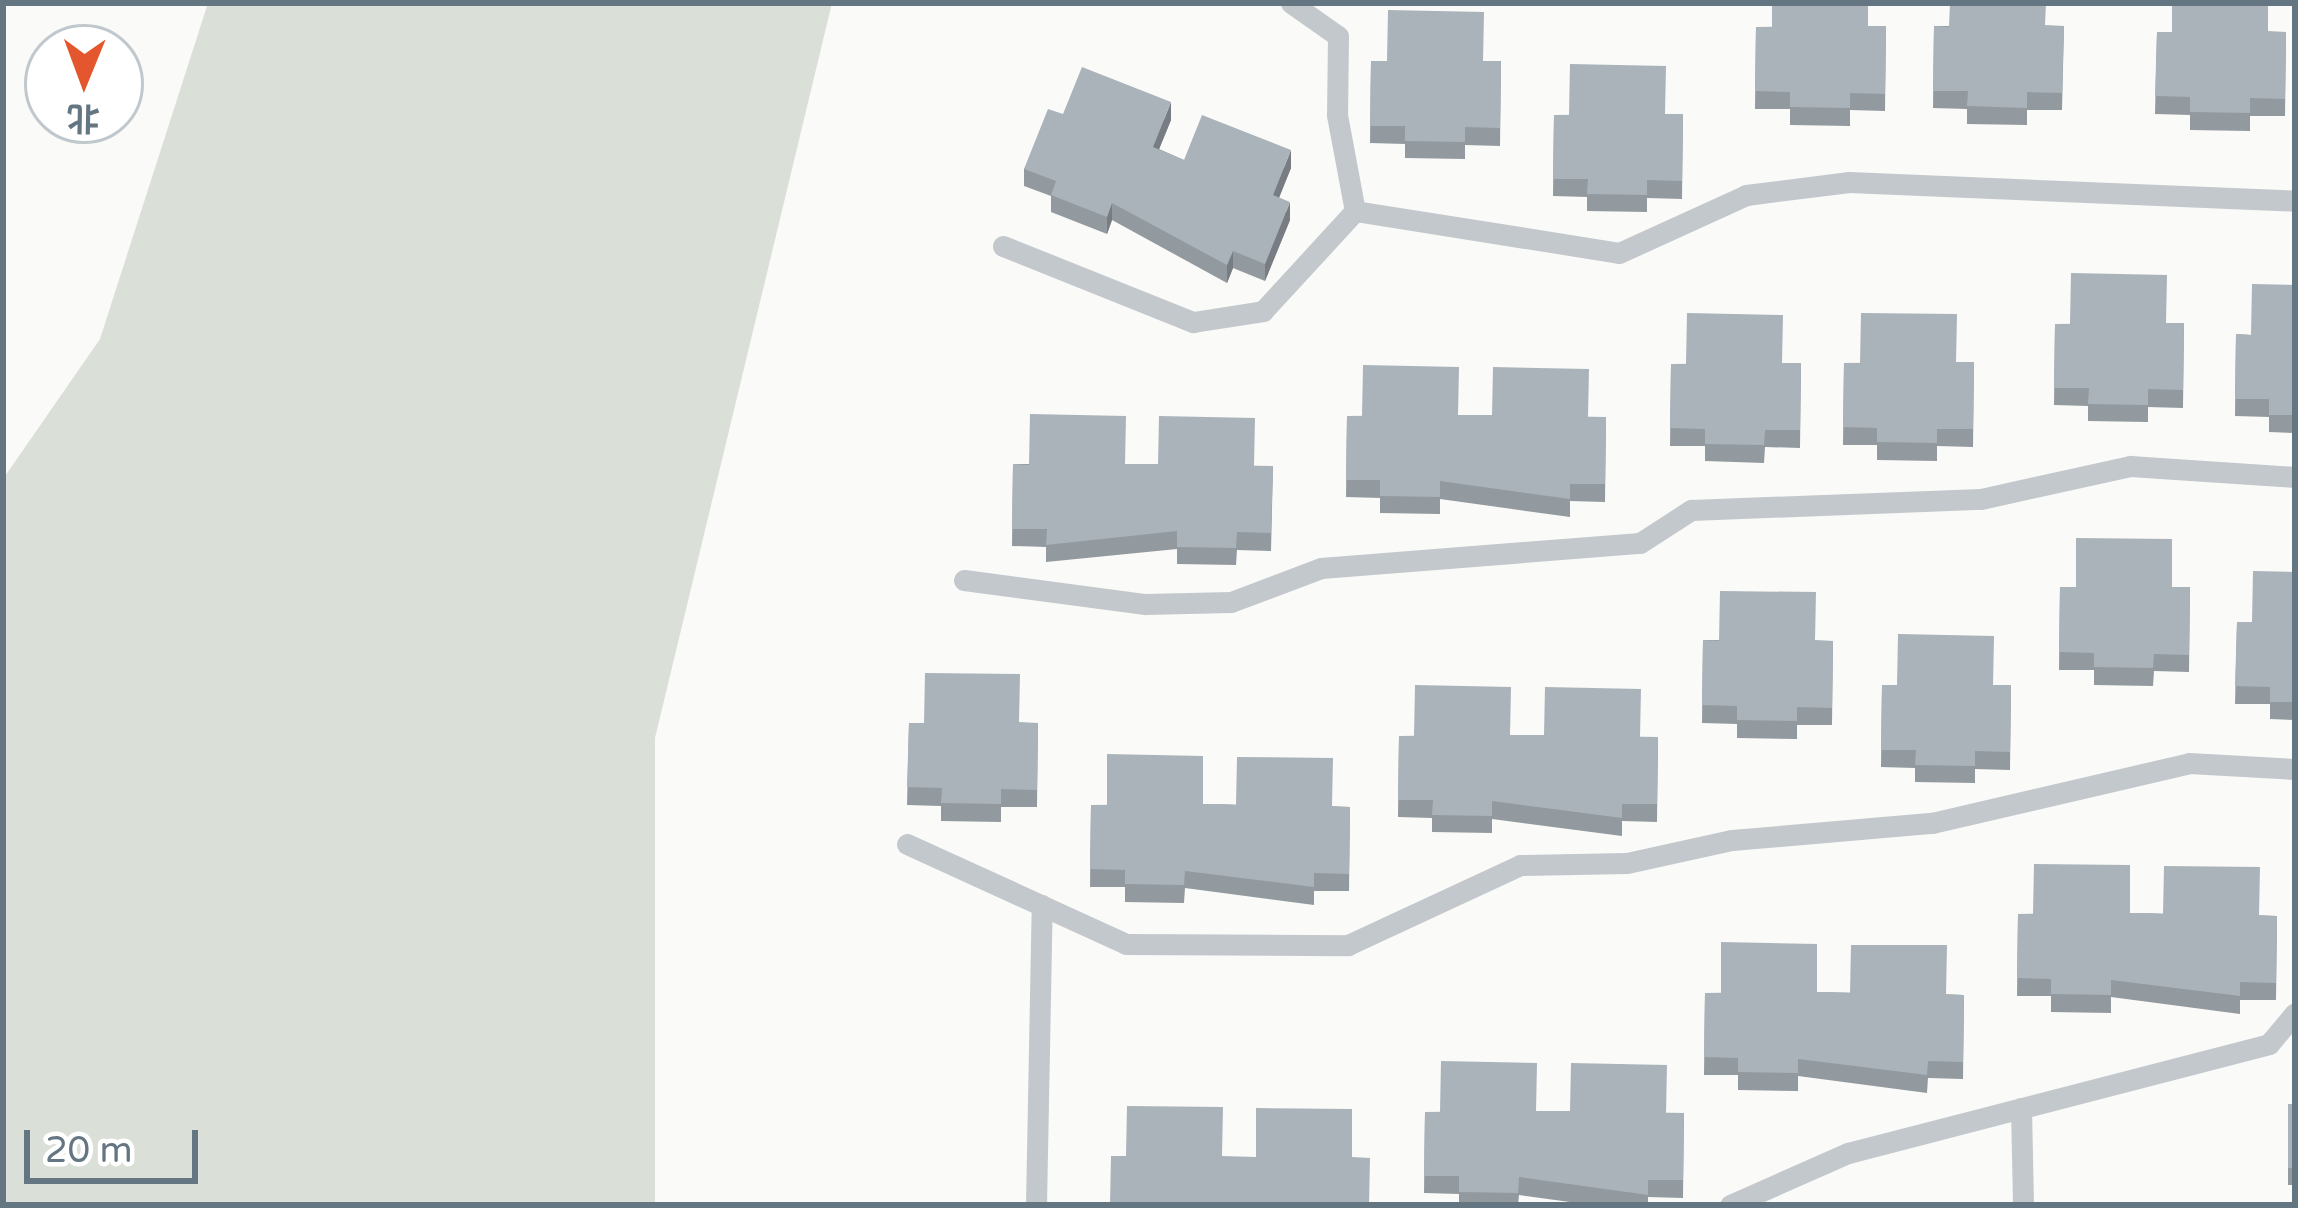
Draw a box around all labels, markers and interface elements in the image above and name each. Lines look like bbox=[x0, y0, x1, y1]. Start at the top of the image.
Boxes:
north arrow bbox=[24, 24, 144, 144]
text: 北 bbox=[67, 98, 100, 137]
scale bar bbox=[30, 1106, 204, 1180]
text: 20 m bbox=[45, 1129, 133, 1172]

